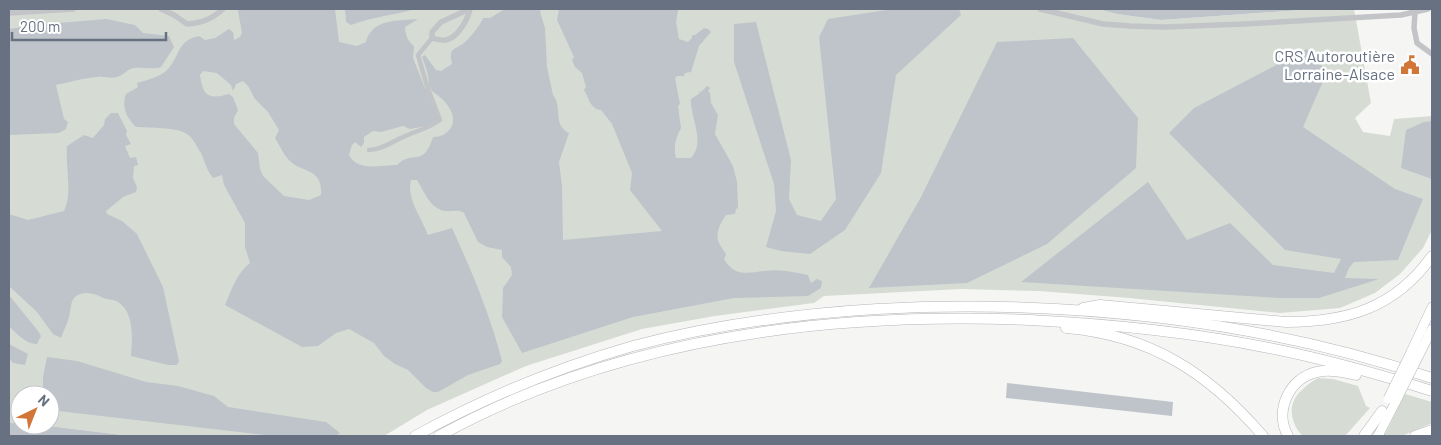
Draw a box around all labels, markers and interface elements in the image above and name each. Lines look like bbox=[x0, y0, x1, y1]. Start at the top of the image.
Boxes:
scale bar bbox=[12, 10, 166, 42]
text: 200 m bbox=[20, 17, 60, 35]
place label: CRS Autoroutière Lorraine-Alsace bbox=[1275, 46, 1395, 83]
public building icon: CRS Autoroutière Lorraine-Alsace bbox=[1399, 54, 1421, 76]
north arrow bbox=[10, 385, 60, 435]
text: N bbox=[35, 391, 53, 410]

